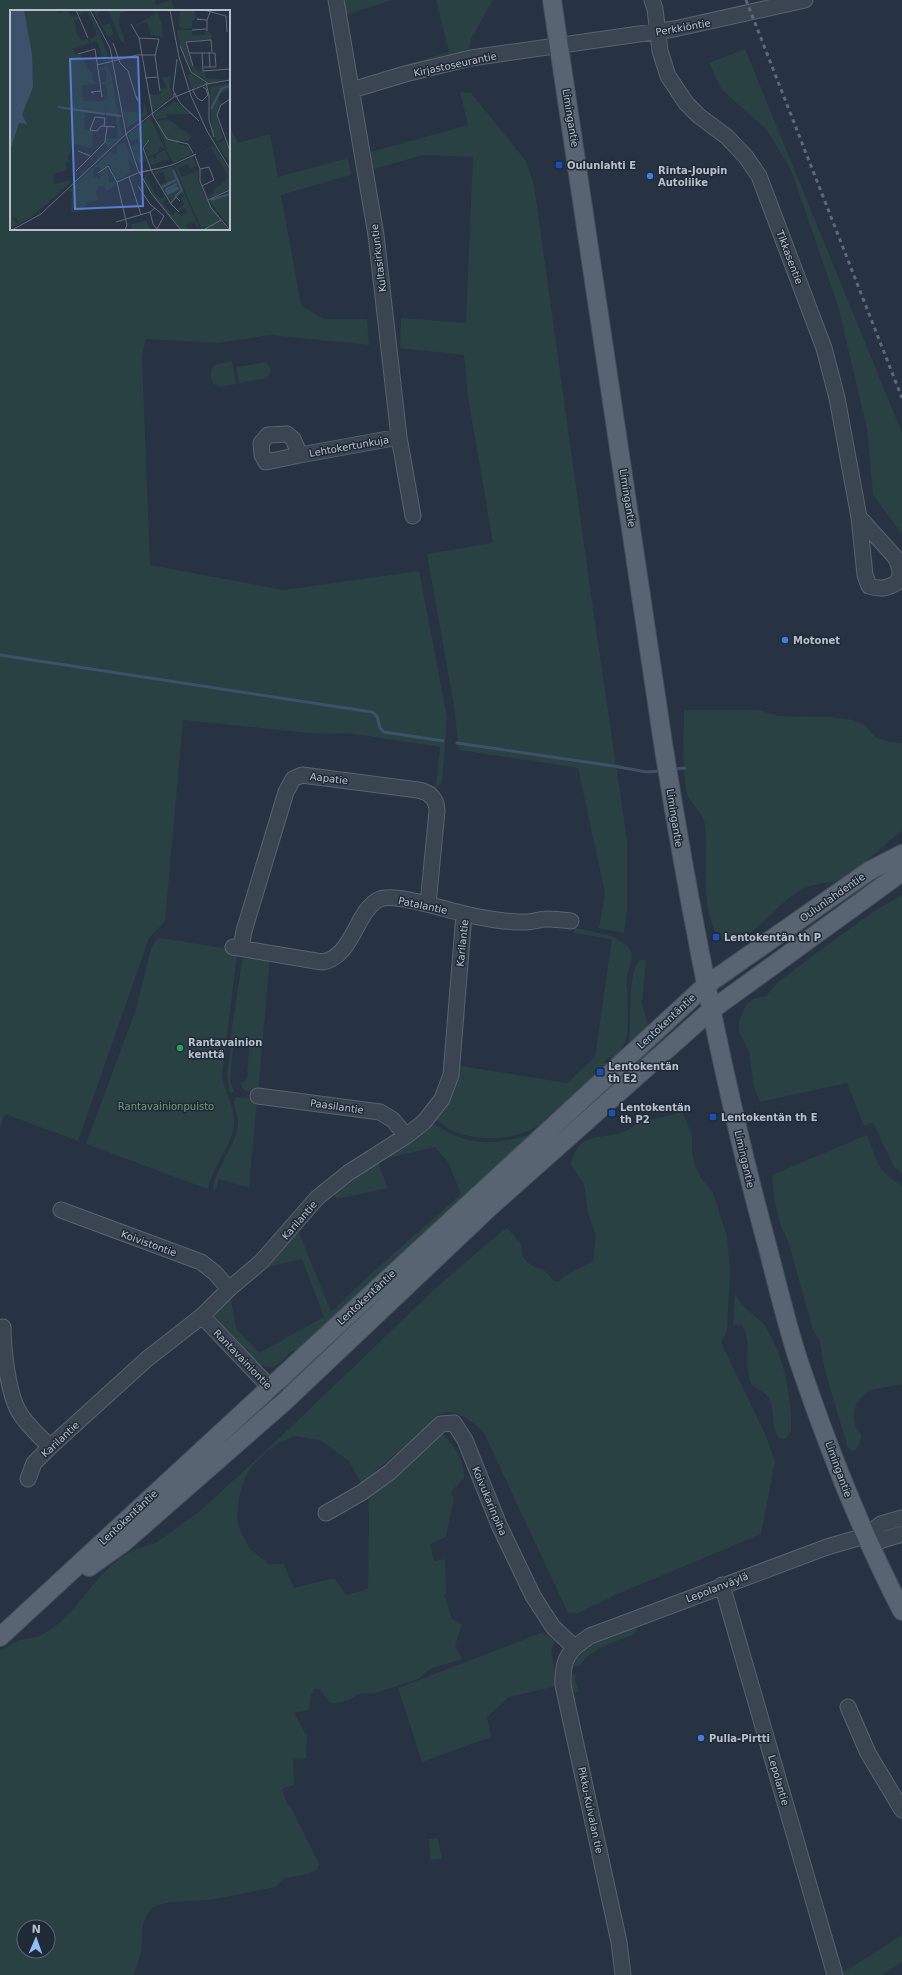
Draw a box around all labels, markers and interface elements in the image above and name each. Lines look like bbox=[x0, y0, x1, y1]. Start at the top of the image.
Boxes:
inset map bbox=[10, 10, 230, 230]
street label: Perkkiöntie bbox=[655, 17, 711, 38]
street label: Kirjastoseurantie bbox=[413, 50, 498, 79]
street label: Limingantie bbox=[560, 88, 581, 148]
marker: Oulunlahti E bbox=[554, 160, 564, 170]
place label: Oulunlahti E bbox=[567, 160, 636, 171]
place label: Rinta-Joupin Autoliike bbox=[658, 165, 727, 188]
marker: Rinta-Joupin Autoliike bbox=[645, 171, 655, 181]
street label: Kultasirkuntie bbox=[369, 223, 388, 293]
street label: Tikkasentie bbox=[774, 228, 805, 286]
street label: Lehtokertunkuja bbox=[308, 434, 390, 459]
street label: Limingantie bbox=[617, 468, 638, 528]
marker: Motonet bbox=[780, 635, 790, 645]
place label: Motonet bbox=[793, 635, 840, 646]
street label: Aapatie bbox=[309, 771, 349, 786]
street label: Limingantie bbox=[664, 788, 685, 848]
street label: Oulunlahdentie bbox=[798, 871, 867, 924]
street label: Patalantie bbox=[397, 895, 448, 916]
street label: Karilantie bbox=[455, 919, 470, 967]
marker: Lentokentän th P bbox=[711, 932, 721, 942]
place label: Lentokentän th P bbox=[724, 932, 821, 943]
street label: Lentokentäntie bbox=[635, 992, 698, 1051]
place label: Rantavainion kenttä bbox=[188, 1037, 262, 1060]
marker: Rantavainion kenttä bbox=[175, 1043, 185, 1053]
place label: Lentokentän th E2 bbox=[608, 1061, 679, 1084]
marker: Lentokentän th E2 bbox=[595, 1067, 605, 1077]
street label: Paasilantie bbox=[309, 1097, 364, 1116]
park label: Rantavainionpuisto bbox=[118, 1101, 214, 1112]
place label: Lentokentän th P2 bbox=[620, 1102, 691, 1125]
marker: Lentokentän th P2 bbox=[607, 1108, 617, 1118]
marker: Lentokentän th E bbox=[708, 1112, 718, 1122]
place label: Lentokentän th E bbox=[721, 1112, 818, 1123]
street label: Limingantie bbox=[733, 1129, 756, 1189]
street label: Karilantie bbox=[280, 1199, 319, 1242]
street label: Koivistontie bbox=[120, 1228, 178, 1259]
street label: Lentokentäntie bbox=[335, 1268, 398, 1327]
street label: Rantavainiontie bbox=[211, 1327, 274, 1391]
street label: Karilantie bbox=[39, 1419, 81, 1460]
street label: Limingantie bbox=[823, 1440, 854, 1499]
street label: Koivukarinpiha bbox=[470, 1465, 509, 1537]
street label: Lentokentäntie bbox=[97, 1488, 160, 1547]
street label: Lepolanväylä bbox=[684, 1570, 750, 1604]
marker: Pulla-Pirtti bbox=[696, 1733, 706, 1743]
place label: Pulla-Pirtti bbox=[709, 1733, 770, 1744]
street label: Lepolantie bbox=[766, 1754, 791, 1807]
street label: Pikku-Kuivalan tie bbox=[576, 1766, 605, 1854]
north arrow bbox=[16, 1919, 56, 1959]
text: N bbox=[31, 1923, 41, 1936]

